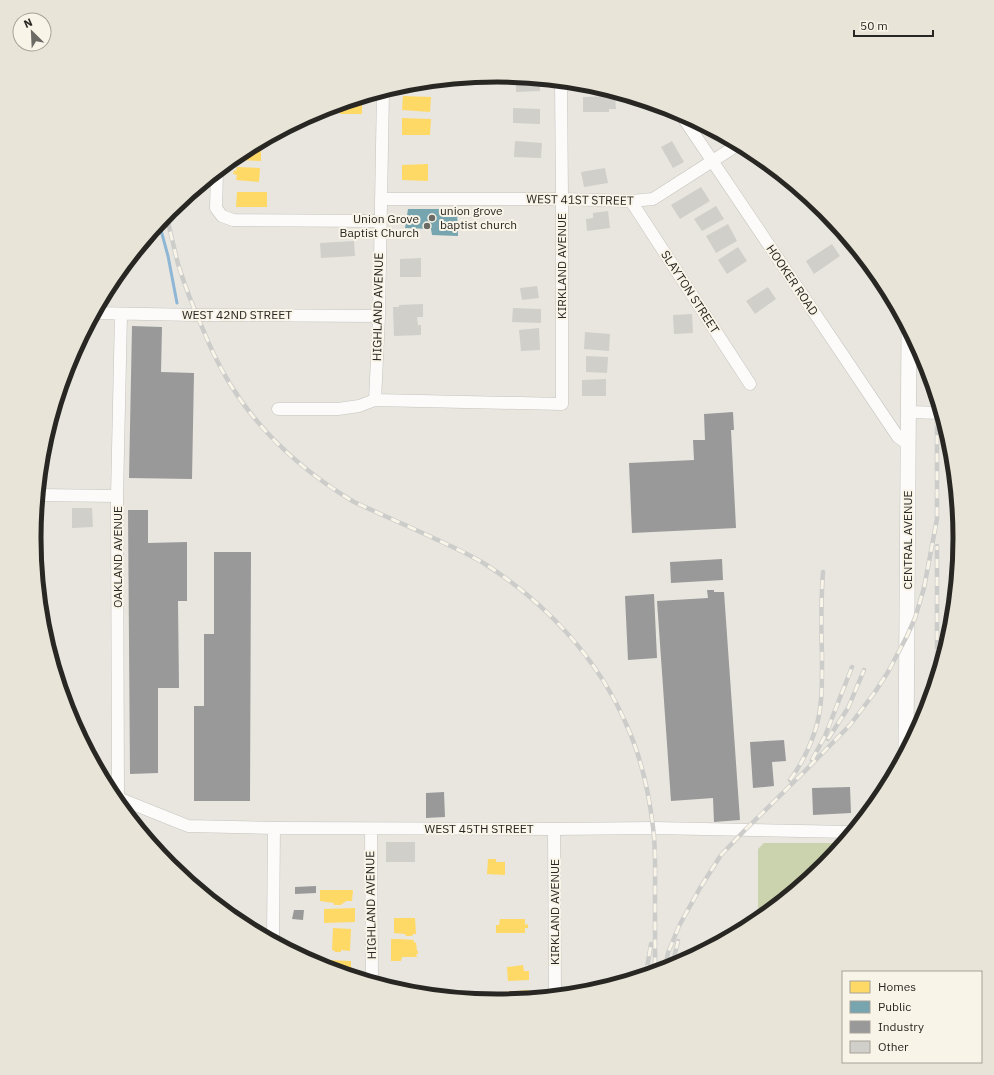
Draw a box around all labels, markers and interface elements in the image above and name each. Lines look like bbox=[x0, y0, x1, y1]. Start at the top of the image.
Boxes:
north arrow bbox=[12, 12, 52, 52]
scale bar bbox=[854, 12, 933, 38]
text: N bbox=[21, 15, 34, 31]
text: 50 m bbox=[860, 18, 888, 33]
street label: WEST 41ST STREET bbox=[526, 191, 634, 208]
place label: union grove baptist church bbox=[440, 203, 517, 232]
place label: Union Grove Baptist Church bbox=[340, 211, 419, 240]
marker: union grove baptist church bbox=[427, 213, 437, 223]
street label: KIRKLAND AVENUE bbox=[554, 213, 569, 319]
marker: Union Grove Baptist Church bbox=[422, 221, 432, 231]
street label: HOOKER ROAD bbox=[763, 241, 822, 318]
street label: SLAYTON STREET bbox=[658, 247, 723, 336]
street label: HIGHLAND AVENUE bbox=[369, 253, 386, 361]
street label: WEST 42ND STREET bbox=[182, 307, 292, 322]
street label: CENTRAL AVENUE bbox=[900, 490, 915, 590]
street label: OAKLAND AVENUE bbox=[110, 506, 125, 608]
street label: WEST 45TH STREET bbox=[425, 821, 534, 836]
street label: HIGHLAND AVENUE bbox=[362, 851, 379, 959]
street label: KIRKLAND AVENUE bbox=[547, 859, 562, 965]
legend bbox=[842, 971, 982, 1063]
text: Homes bbox=[878, 979, 916, 994]
text: Public bbox=[878, 999, 911, 1014]
text: Industry bbox=[878, 1019, 924, 1034]
text: Other bbox=[878, 1039, 909, 1054]

